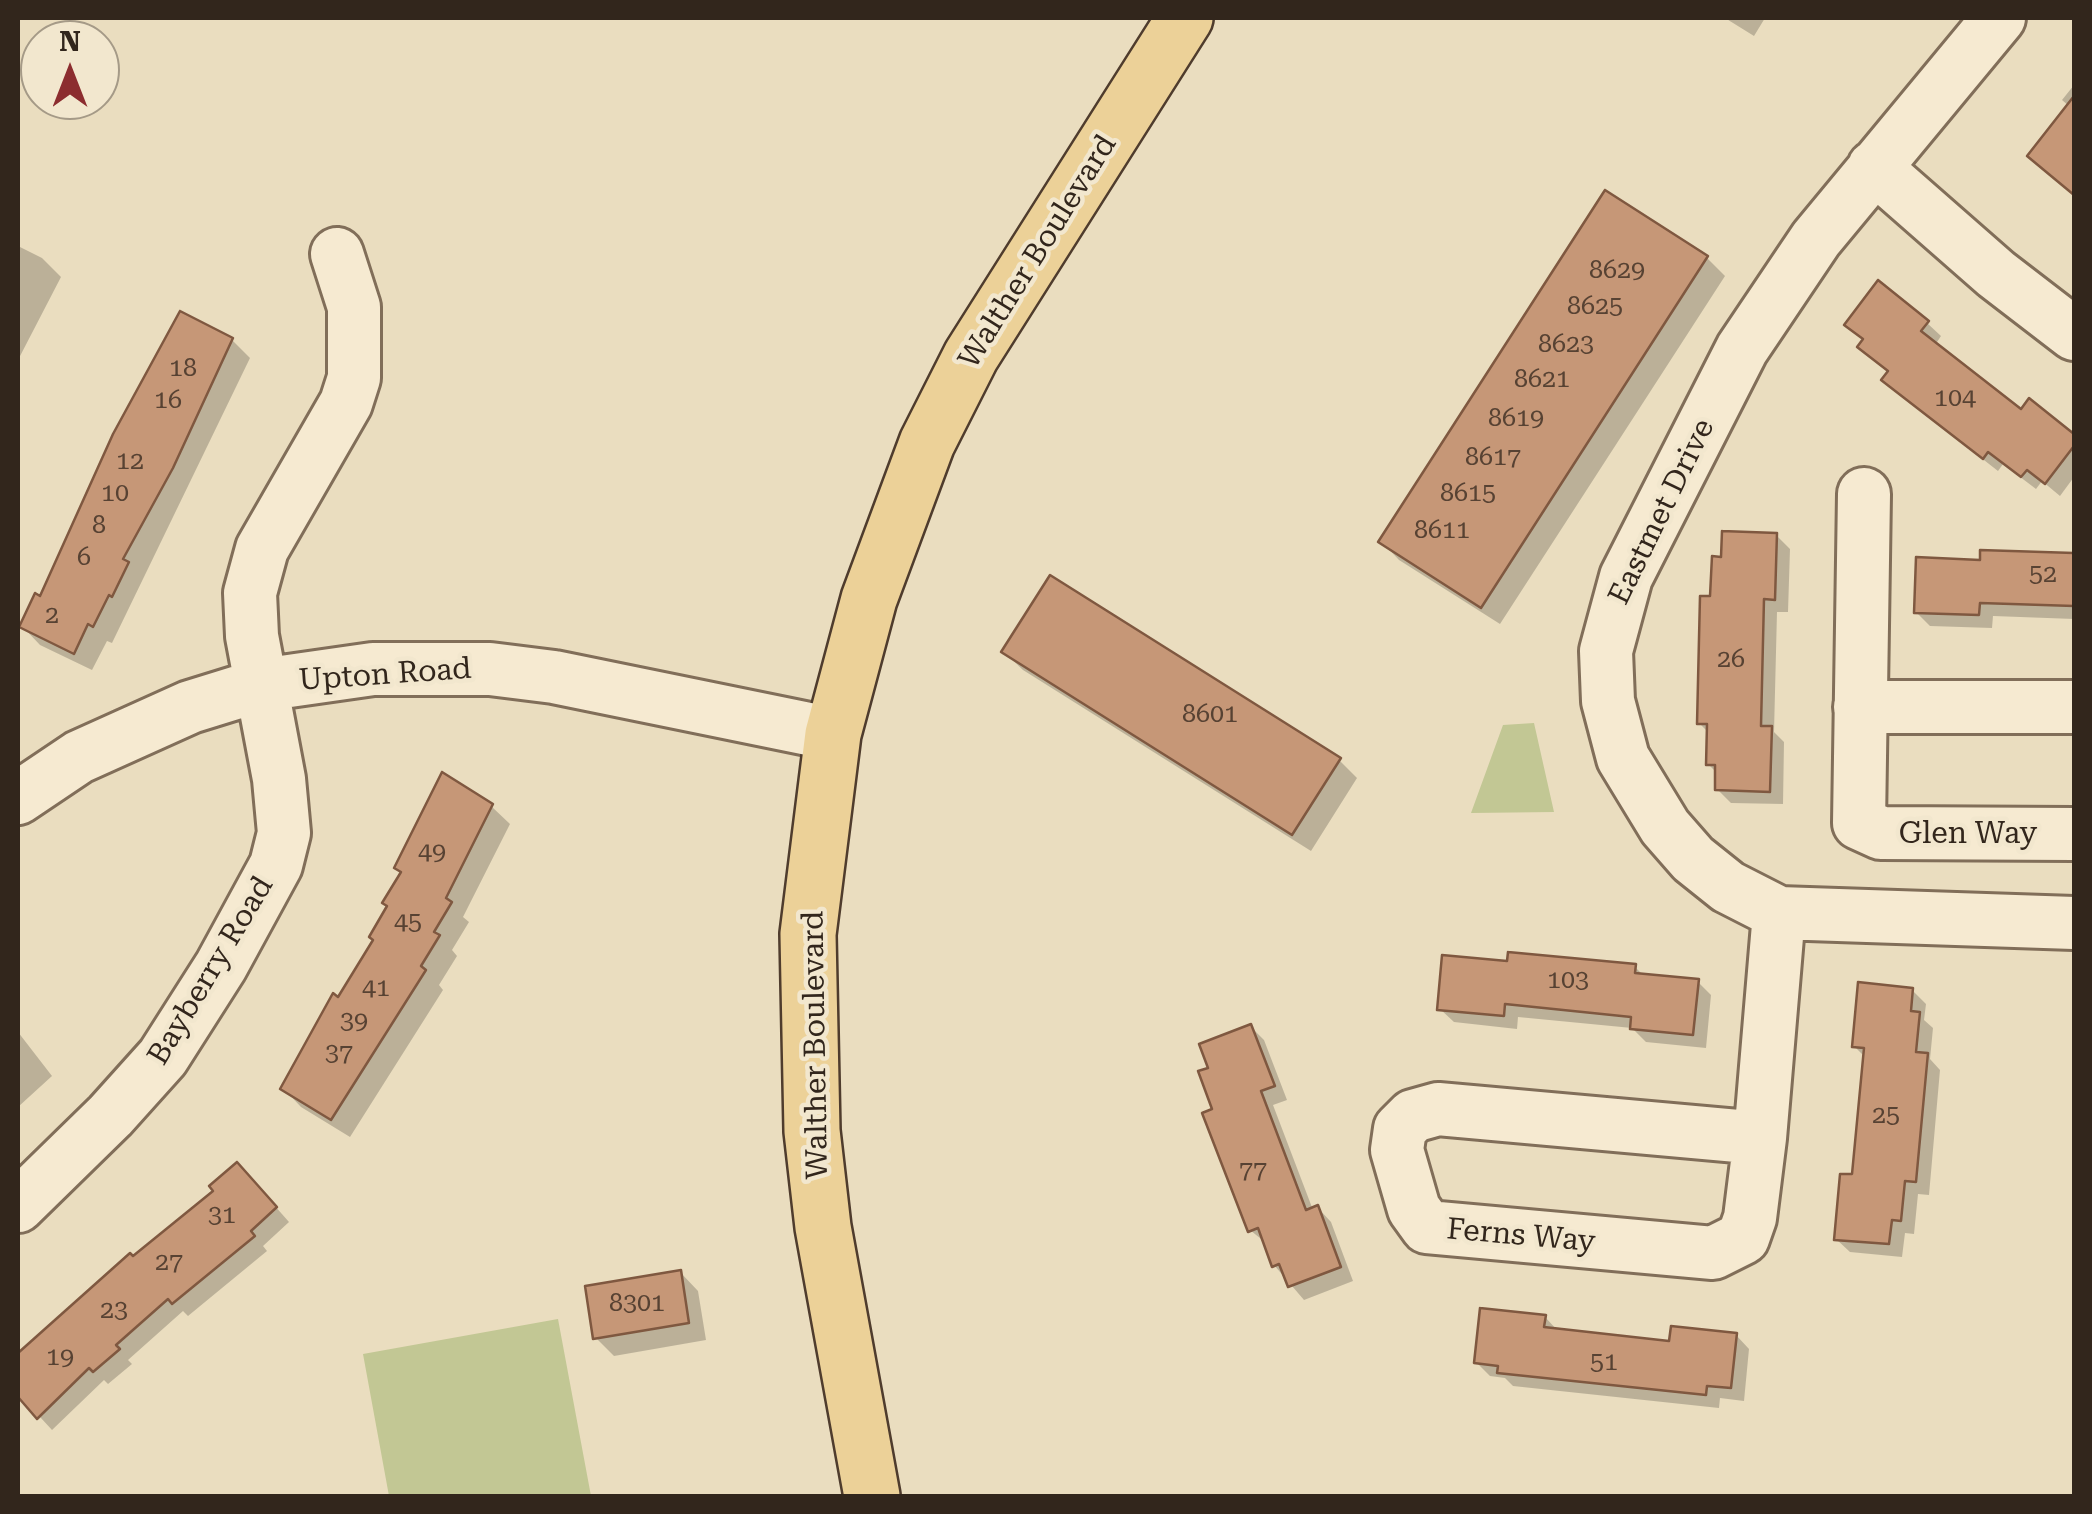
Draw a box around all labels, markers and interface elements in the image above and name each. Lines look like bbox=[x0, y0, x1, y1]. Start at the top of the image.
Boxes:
north arrow bbox=[20, 20, 120, 120]
text: N bbox=[59, 25, 81, 58]
street label: Walther Boulevard bbox=[952, 128, 1124, 376]
house number: 8629 bbox=[1589, 256, 1645, 286]
house number: 8625 bbox=[1567, 292, 1623, 322]
house number: 8623 bbox=[1538, 330, 1594, 360]
house number: 18 bbox=[169, 354, 197, 384]
house number: 8621 bbox=[1514, 365, 1570, 395]
house number: 104 bbox=[1934, 384, 1976, 414]
house number: 16 bbox=[154, 386, 182, 416]
house number: 8619 bbox=[1488, 404, 1544, 434]
street label: Eastmet Drive bbox=[1602, 413, 1722, 611]
house number: 8617 bbox=[1465, 443, 1521, 473]
house number: 12 bbox=[116, 447, 144, 477]
house number: 10 bbox=[101, 479, 129, 509]
house number: 8615 bbox=[1440, 479, 1496, 509]
house number: 8 bbox=[92, 511, 106, 541]
house number: 8611 bbox=[1414, 516, 1470, 546]
house number: 6 bbox=[77, 543, 91, 573]
house number: 52 bbox=[2029, 560, 2057, 590]
house number: 2 bbox=[45, 601, 59, 631]
house number: 26 bbox=[1717, 645, 1745, 675]
street label: Upton Road bbox=[297, 651, 473, 699]
house number: 8601 bbox=[1182, 700, 1238, 730]
street label: Glen Way bbox=[1899, 816, 2037, 852]
house number: 49 bbox=[418, 838, 446, 868]
street label: Bayberry Road bbox=[141, 870, 281, 1072]
house number: 45 bbox=[394, 908, 422, 938]
street label: Walther Boulevard bbox=[796, 910, 836, 1180]
house number: 103 bbox=[1547, 966, 1589, 996]
house number: 41 bbox=[362, 974, 390, 1004]
house number: 39 bbox=[340, 1007, 368, 1037]
house number: 37 bbox=[325, 1039, 353, 1069]
house number: 25 bbox=[1872, 1101, 1900, 1131]
house number: 77 bbox=[1239, 1156, 1267, 1186]
house number: 31 bbox=[208, 1201, 236, 1231]
street label: Ferns Way bbox=[1445, 1212, 1597, 1260]
house number: 27 bbox=[155, 1248, 183, 1278]
house number: 8301 bbox=[609, 1289, 665, 1319]
house number: 23 bbox=[100, 1296, 128, 1326]
house number: 19 bbox=[46, 1343, 74, 1373]
house number: 51 bbox=[1590, 1348, 1618, 1378]

